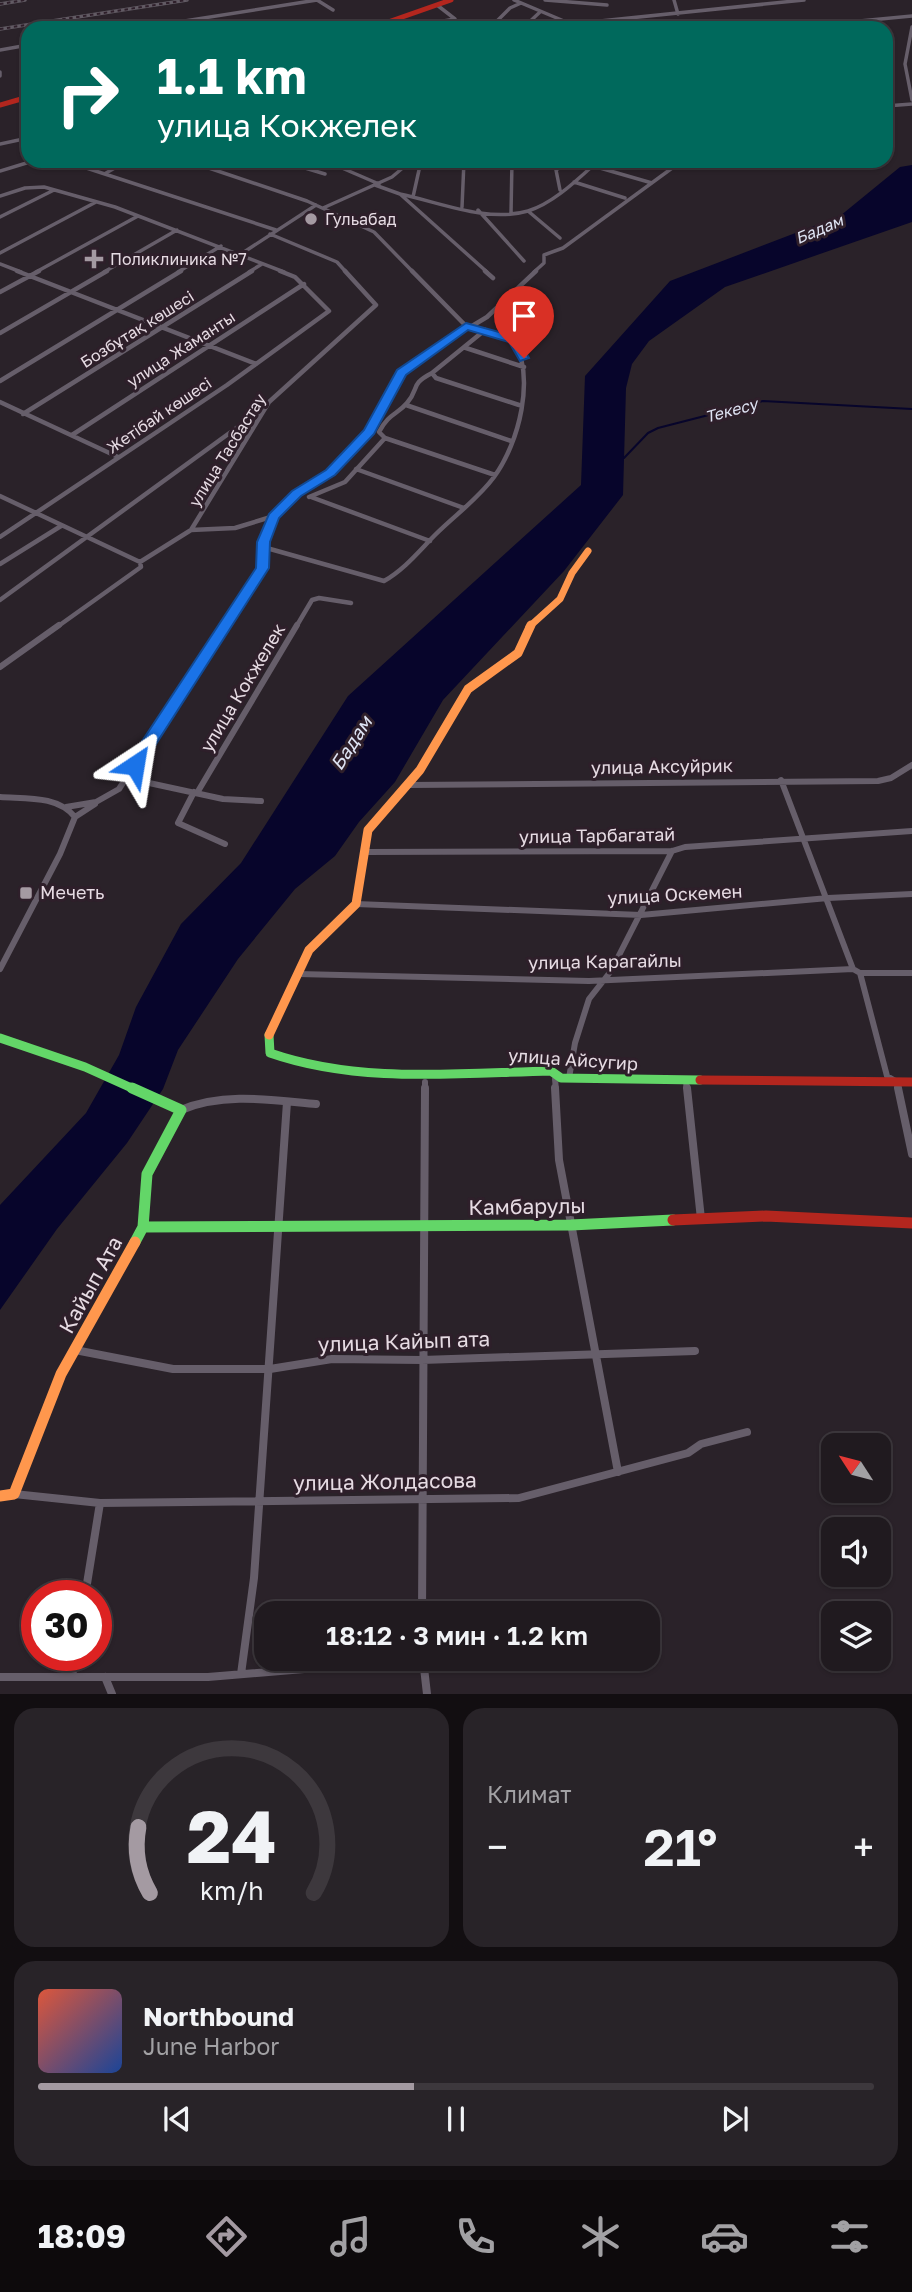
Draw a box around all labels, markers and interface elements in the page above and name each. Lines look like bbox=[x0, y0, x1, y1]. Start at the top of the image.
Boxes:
text: 1.1 km bbox=[157, 46, 307, 105]
icon: right bbox=[42, 49, 133, 140]
text: улица Кокжелек bbox=[157, 106, 417, 144]
place label: Гульабад bbox=[325, 209, 397, 229]
water label: Бадам bbox=[792, 209, 847, 248]
marker: Гульабад bbox=[303, 211, 319, 227]
marker: Поликлиника №7 bbox=[84, 249, 104, 269]
place label: Поликлиника №7 bbox=[110, 249, 247, 269]
street label: Бозбұтақ көшесі bbox=[76, 286, 198, 372]
pin bbox=[494, 286, 554, 358]
icon: arrive bbox=[505, 297, 543, 335]
street label: улица Жаманты bbox=[123, 307, 239, 391]
street label: Жетібай көшесі bbox=[103, 373, 215, 457]
street label: улица Тасбастау bbox=[184, 390, 270, 510]
water label: Текесу bbox=[703, 393, 761, 427]
street label: улица Кокжелек bbox=[195, 619, 289, 756]
water label: Бадам bbox=[325, 710, 377, 774]
position arrow bbox=[98, 728, 172, 802]
street label: улица Аксуйрик bbox=[591, 754, 733, 778]
street label: улица Тарбагатай bbox=[519, 823, 675, 847]
street label: улица Оскемен bbox=[607, 879, 743, 909]
place label: Мечеть bbox=[40, 881, 104, 903]
marker: Мечеть bbox=[18, 885, 34, 901]
street label: улица Карагайлы bbox=[528, 949, 682, 973]
street label: улица Айсугир bbox=[507, 1043, 639, 1075]
street label: Камбарулы bbox=[468, 1192, 586, 1220]
street label: Кайып Ата bbox=[53, 1231, 127, 1338]
street label: улица Кайып ата bbox=[317, 1325, 491, 1357]
north arrow bbox=[821, 1433, 891, 1503]
map controls bbox=[821, 1433, 891, 1671]
street label: улица Жолдасова bbox=[293, 1466, 477, 1496]
button: sound bbox=[821, 1517, 891, 1587]
speed limit sign: 30 bbox=[21, 1580, 112, 1671]
button: layers bbox=[821, 1601, 891, 1671]
text: 18:12 · 3 мин · 1.2 km bbox=[326, 1620, 588, 1651]
text: Климат bbox=[487, 1780, 572, 1808]
text: 24 bbox=[187, 1793, 276, 1880]
text: 21° bbox=[644, 1815, 717, 1877]
text: − bbox=[487, 1824, 508, 1869]
text: + bbox=[853, 1824, 874, 1869]
text: km/h bbox=[200, 1875, 263, 1906]
text: Northbound bbox=[143, 2001, 294, 2032]
text: June Harbor bbox=[143, 2032, 279, 2060]
icon: previous bbox=[158, 2100, 196, 2138]
icon: pause bbox=[437, 2100, 475, 2138]
icon: next bbox=[716, 2100, 754, 2138]
icon: directions bbox=[202, 2212, 251, 2261]
icon: music bbox=[326, 2212, 375, 2261]
icon: phone bbox=[451, 2212, 500, 2261]
icon: climate bbox=[576, 2212, 625, 2261]
icon: car bbox=[700, 2212, 749, 2261]
icon: filters bbox=[825, 2212, 874, 2261]
text: 18:09 bbox=[38, 2217, 126, 2255]

